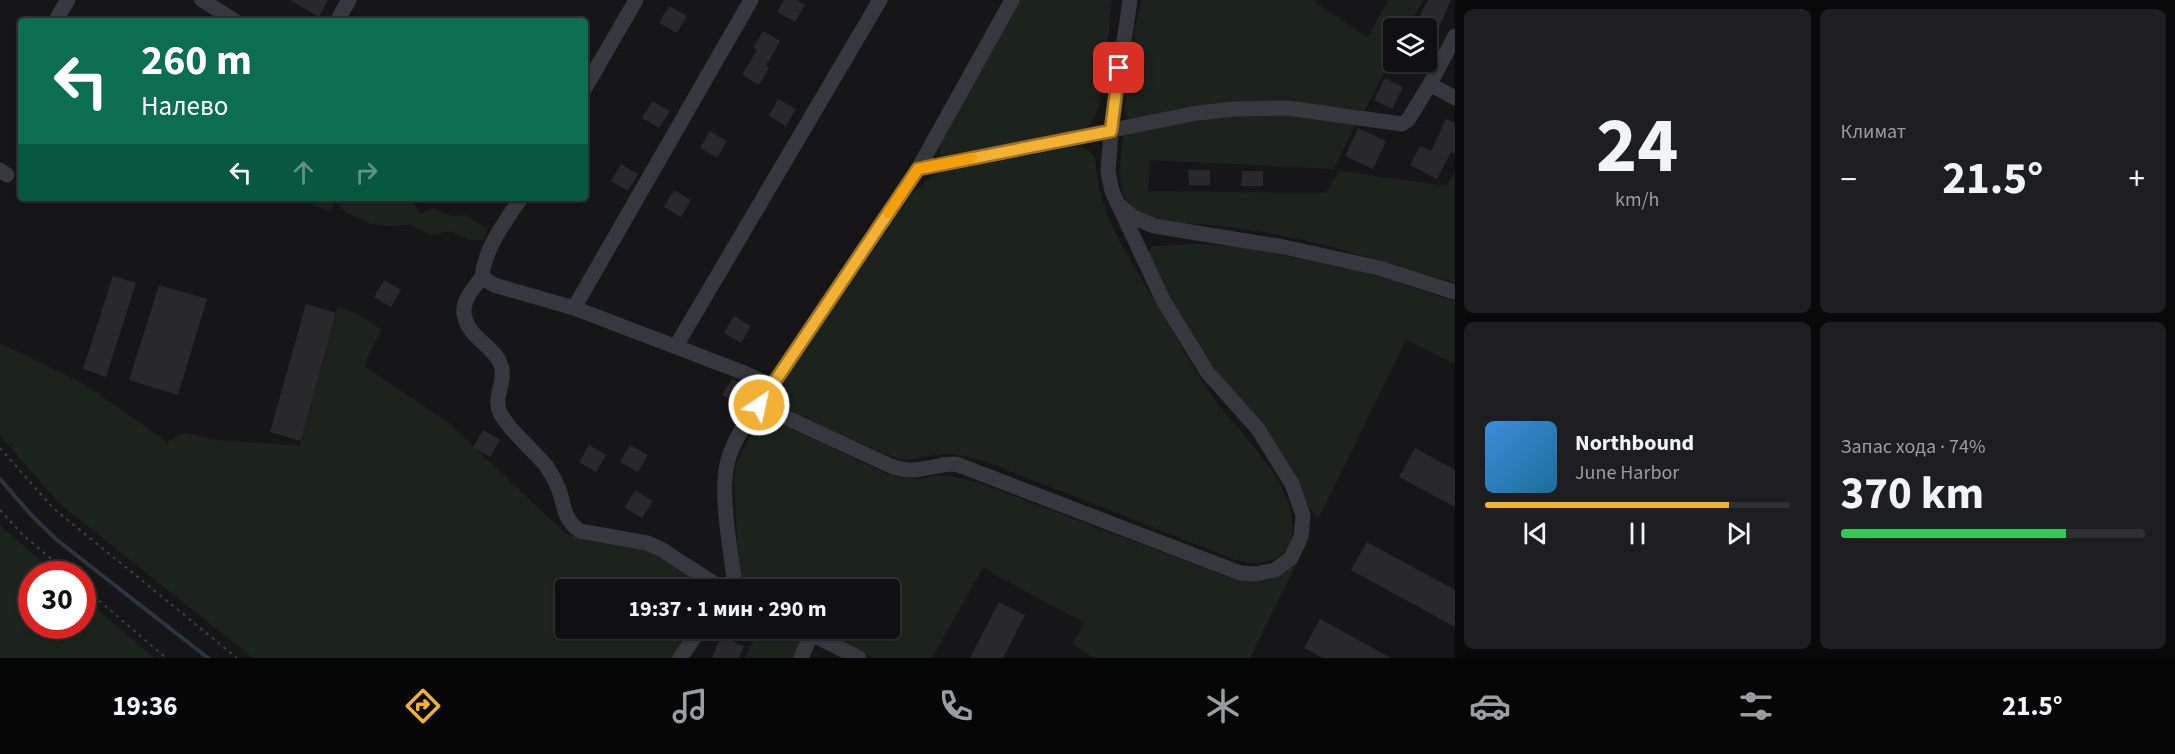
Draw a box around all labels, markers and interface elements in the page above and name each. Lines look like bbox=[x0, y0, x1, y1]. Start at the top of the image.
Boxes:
map controls bbox=[1383, 18, 1437, 72]
button: layers bbox=[1383, 18, 1437, 72]
text: 260 m bbox=[141, 31, 252, 91]
icon: left bbox=[42, 42, 120, 120]
pin bbox=[1093, 42, 1144, 93]
icon: arrive bbox=[1102, 51, 1135, 84]
text: Налево bbox=[141, 87, 228, 126]
text: 24 bbox=[1596, 91, 1678, 202]
text: Климат bbox=[1841, 118, 1906, 146]
text: 21.5° bbox=[1942, 147, 2043, 211]
icon: left bbox=[224, 156, 257, 189]
icon: ahead bbox=[287, 156, 320, 189]
icon: right bbox=[350, 156, 383, 189]
text: − bbox=[1841, 156, 1857, 203]
text: + bbox=[2129, 156, 2145, 203]
text: km/h bbox=[1615, 186, 1659, 214]
position arrow bbox=[727, 373, 791, 437]
text: Northbound bbox=[1575, 427, 1694, 459]
text: Запас хода · 74% bbox=[1841, 433, 1985, 461]
text: June Harbor bbox=[1575, 459, 1679, 487]
text: 370 km bbox=[1841, 462, 1984, 526]
icon: previous bbox=[1519, 517, 1552, 550]
icon: pause bbox=[1621, 517, 1654, 550]
icon: next bbox=[1722, 517, 1755, 550]
speed limit sign: 30 bbox=[18, 561, 96, 639]
text: 19:37 · 1 мин · 290 m bbox=[628, 593, 827, 625]
icon: directions bbox=[402, 685, 444, 727]
icon: music bbox=[669, 685, 711, 727]
icon: phone bbox=[935, 685, 977, 727]
icon: climate bbox=[1202, 685, 1244, 727]
icon: car bbox=[1469, 685, 1511, 727]
icon: filters bbox=[1735, 685, 1777, 727]
text: 19:36 bbox=[112, 687, 177, 726]
text: 21.5° bbox=[2002, 687, 2063, 726]

